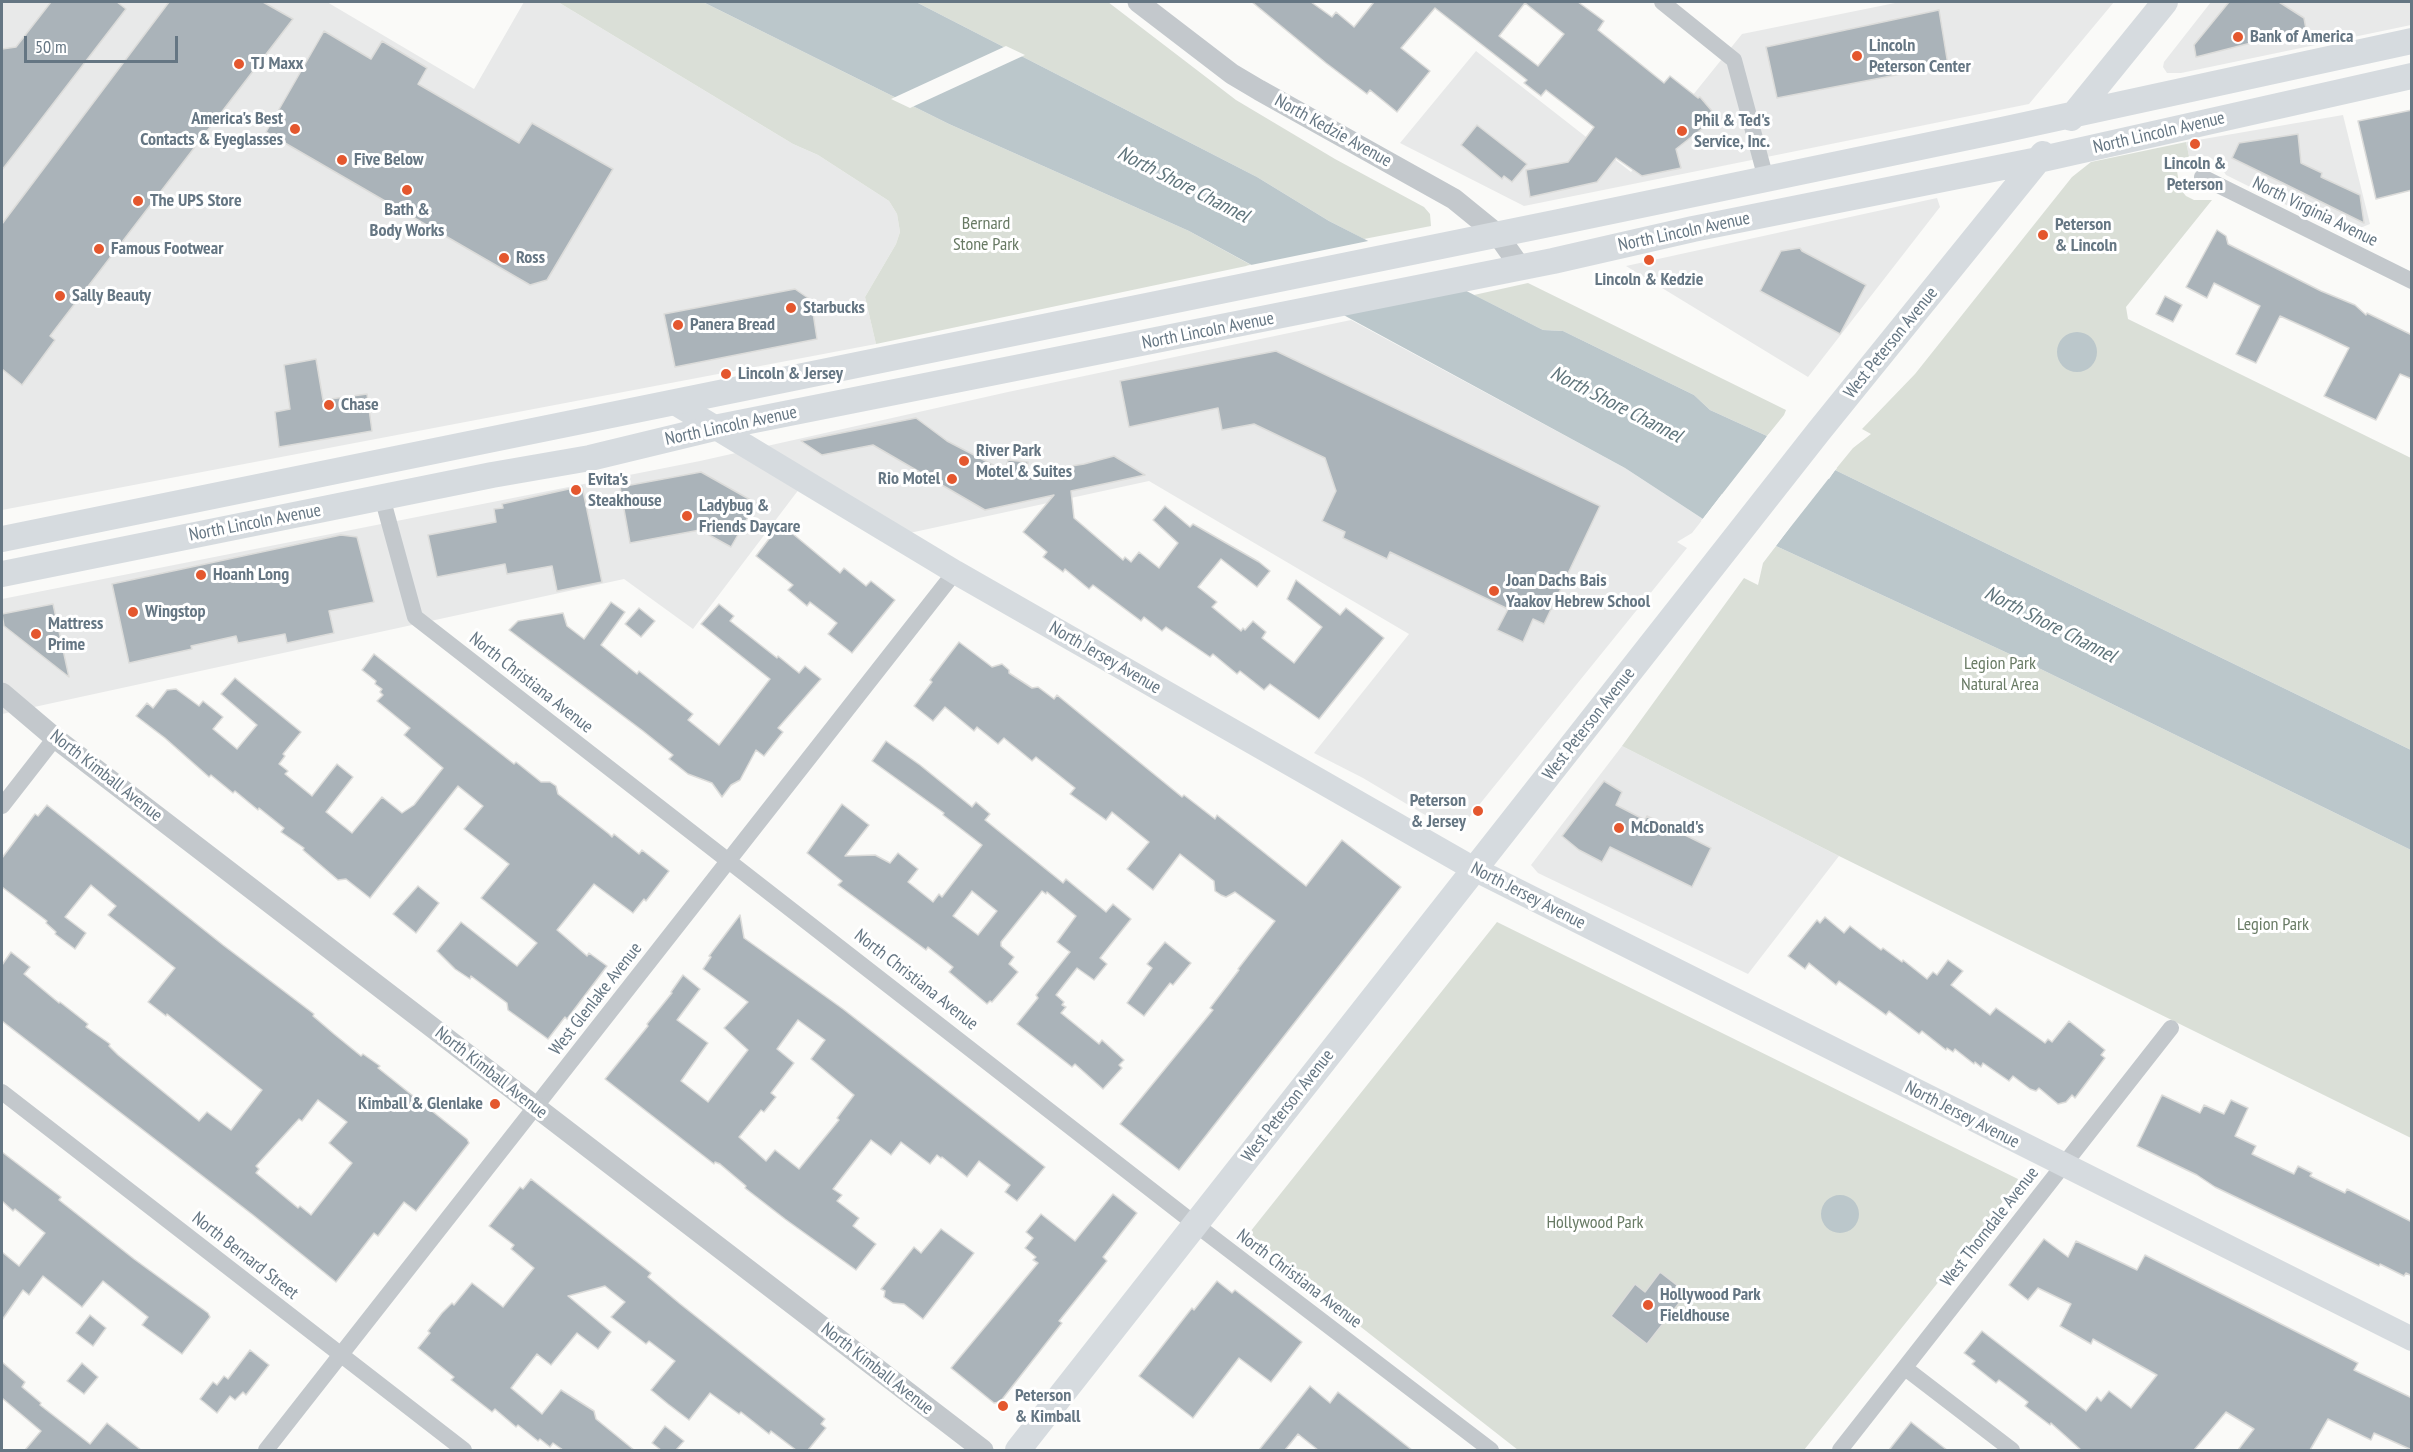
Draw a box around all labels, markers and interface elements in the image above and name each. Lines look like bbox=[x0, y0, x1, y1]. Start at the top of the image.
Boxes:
scale bar bbox=[27, 24, 182, 62]
place label: Bank of America bbox=[2250, 26, 2353, 48]
marker: Bank of America bbox=[2231, 30, 2245, 44]
text: 50 m bbox=[35, 35, 67, 58]
place label: Lincoln Peterson Center bbox=[1869, 35, 1971, 78]
marker: Lincoln Peterson Center bbox=[1850, 49, 1864, 63]
place label: TJ Maxx bbox=[251, 53, 304, 75]
marker: TJ Maxx bbox=[232, 57, 246, 71]
street label: North Kedzie Avenue bbox=[1271, 90, 1395, 172]
street label: North Lincoln Avenue bbox=[2091, 107, 2227, 159]
place label: America's Best Contacts & Eyeglasses bbox=[140, 108, 283, 150]
place label: Phil & Ted's Service, Inc. bbox=[1694, 110, 1770, 152]
marker: America's Best Contacts & Eyeglasses bbox=[288, 122, 302, 136]
marker: Phil & Ted's Service, Inc. bbox=[1675, 124, 1689, 138]
marker: Lincoln & Peterson bbox=[2188, 137, 2202, 151]
water label: North Shore Channel bbox=[1113, 142, 1253, 228]
place label: Five Below bbox=[354, 149, 424, 171]
marker: Five Below bbox=[335, 153, 349, 167]
place label: Lincoln & Peterson bbox=[2164, 153, 2226, 195]
street label: North Virginia Avenue bbox=[2249, 172, 2381, 252]
marker: Bath & Body Works bbox=[400, 183, 414, 197]
place label: The UPS Store bbox=[150, 190, 242, 212]
marker: The UPS Store bbox=[131, 194, 145, 208]
place label: Bath & Body Works bbox=[370, 199, 444, 242]
street label: North Lincoln Avenue bbox=[1616, 207, 1752, 257]
park label: Bernard Stone Park bbox=[953, 213, 1019, 256]
place label: Peterson & Lincoln bbox=[2055, 214, 2117, 256]
marker: Peterson & Lincoln bbox=[2036, 228, 2050, 242]
place label: Famous Footwear bbox=[111, 238, 223, 260]
marker: Famous Footwear bbox=[92, 242, 106, 256]
place label: Ross bbox=[516, 247, 545, 269]
marker: Ross bbox=[497, 251, 511, 265]
marker: Lincoln & Kedzie bbox=[1642, 253, 1656, 267]
place label: Lincoln & Kedzie bbox=[1595, 269, 1703, 291]
street label: West Peterson Avenue bbox=[1839, 283, 1943, 403]
place label: Sally Beauty bbox=[72, 285, 151, 307]
marker: Sally Beauty bbox=[53, 289, 67, 303]
place label: Starbucks bbox=[803, 297, 865, 319]
marker: Starbucks bbox=[784, 301, 798, 315]
street label: North Lincoln Avenue bbox=[1140, 308, 1276, 354]
place label: Panera Bread bbox=[690, 314, 775, 336]
marker: Panera Bread bbox=[671, 318, 685, 332]
water label: North Shore Channel bbox=[1546, 362, 1686, 448]
place label: Lincoln & Jersey bbox=[738, 363, 843, 385]
marker: Lincoln & Jersey bbox=[719, 367, 733, 381]
place label: Chase bbox=[341, 394, 379, 416]
marker: Chase bbox=[322, 398, 336, 412]
street label: North Lincoln Avenue bbox=[663, 401, 799, 451]
place label: River Park Motel & Suites bbox=[976, 440, 1072, 482]
marker: River Park Motel & Suites bbox=[957, 454, 971, 468]
place label: Rio Motel bbox=[878, 468, 940, 490]
place label: Evita's Steakhouse bbox=[588, 469, 662, 512]
marker: Rio Motel bbox=[945, 472, 959, 486]
marker: Evita's Steakhouse bbox=[569, 483, 583, 497]
place label: Ladybug & Friends Daycare bbox=[699, 495, 801, 538]
street label: North Lincoln Avenue bbox=[187, 500, 323, 546]
marker: Ladybug & Friends Daycare bbox=[680, 509, 694, 523]
place label: Hoanh Long bbox=[213, 564, 289, 586]
marker: Hoanh Long bbox=[194, 568, 208, 582]
place label: Joan Dachs Bais Yaakov Hebrew School bbox=[1506, 570, 1650, 612]
water label: North Shore Channel bbox=[1980, 582, 2120, 668]
marker: Joan Dachs Bais Yaakov Hebrew School bbox=[1487, 584, 1501, 598]
place label: Wingstop bbox=[145, 601, 206, 623]
marker: Wingstop bbox=[126, 605, 140, 619]
place label: Mattress Prime bbox=[48, 613, 103, 656]
street label: North Jersey Avenue bbox=[1045, 617, 1165, 699]
marker: Mattress Prime bbox=[29, 627, 43, 641]
street label: North Christiana Avenue bbox=[465, 628, 597, 738]
park label: Legion Park Natural Area bbox=[1961, 653, 2039, 696]
street label: West Peterson Avenue bbox=[1538, 663, 1640, 785]
street label: North Kimball Avenue bbox=[45, 725, 167, 827]
place label: Peterson & Jersey bbox=[1410, 790, 1466, 832]
marker: Peterson & Jersey bbox=[1471, 804, 1485, 818]
place label: McDonald's bbox=[1631, 817, 1704, 839]
marker: McDonald's bbox=[1612, 821, 1626, 835]
street label: North Jersey Avenue bbox=[1467, 858, 1589, 934]
park label: Legion Park bbox=[2237, 914, 2309, 936]
street label: North Christiana Avenue bbox=[850, 925, 982, 1035]
street label: West Glenlake Avenue bbox=[545, 938, 647, 1060]
street label: North Kimball Avenue bbox=[430, 1022, 552, 1124]
street label: West Peterson Avenue bbox=[1237, 1045, 1339, 1167]
street label: North Jersey Avenue bbox=[1901, 1077, 2023, 1153]
place label: Kimball & Glenlake bbox=[358, 1093, 483, 1115]
marker: Kimball & Glenlake bbox=[488, 1097, 502, 1111]
street label: West Thorndale Avenue bbox=[1936, 1163, 2044, 1291]
street label: North Bernard Street bbox=[187, 1208, 303, 1304]
park label: Hollywood Park bbox=[1546, 1212, 1644, 1234]
street label: North Christiana Avenue bbox=[1232, 1225, 1366, 1333]
place label: Hollywood Park Fieldhouse bbox=[1660, 1284, 1761, 1326]
marker: Hollywood Park Fieldhouse bbox=[1641, 1298, 1655, 1312]
street label: North Kimball Avenue bbox=[816, 1318, 938, 1420]
place label: Peterson & Kimball bbox=[1015, 1385, 1080, 1428]
marker: Peterson & Kimball bbox=[996, 1399, 1010, 1413]

